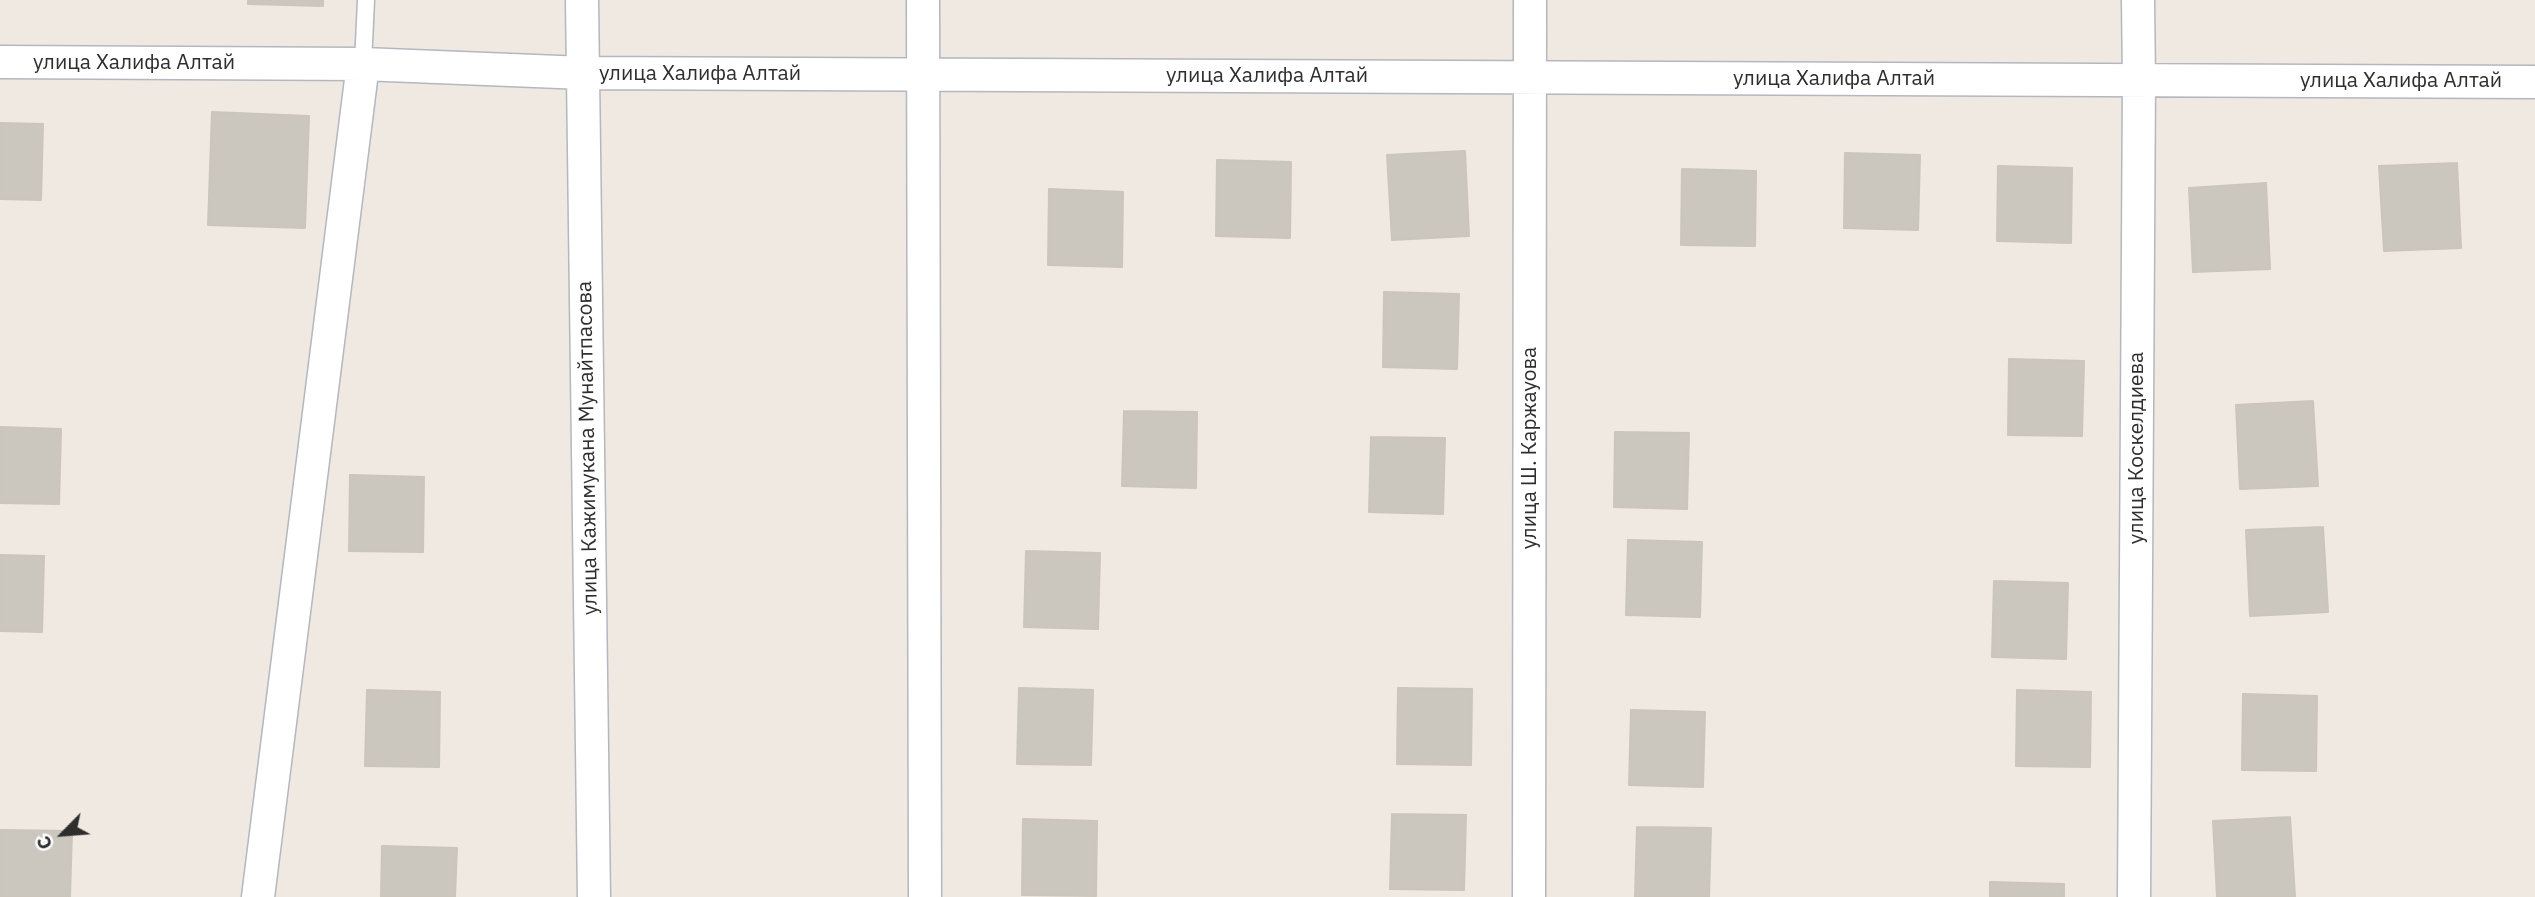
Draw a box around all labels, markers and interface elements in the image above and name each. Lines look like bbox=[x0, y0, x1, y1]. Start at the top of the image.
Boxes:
street label: улица Халифа Алтай bbox=[33, 50, 235, 76]
street label: улица Халифа Алтай bbox=[599, 61, 801, 87]
street label: улица Халифа Алтай bbox=[1166, 63, 1368, 89]
street label: улица Халифа Алтай bbox=[1733, 66, 1935, 92]
street label: улица Халифа Алтай bbox=[2300, 68, 2502, 94]
street label: улица Кажимукана Мунайтпасова bbox=[572, 281, 604, 615]
street label: улица Ш. Каржауова bbox=[1517, 347, 1543, 549]
street label: улица Коскелдиева bbox=[2124, 352, 2150, 544]
north arrow bbox=[28, 799, 98, 869]
text: С bbox=[30, 832, 57, 854]

